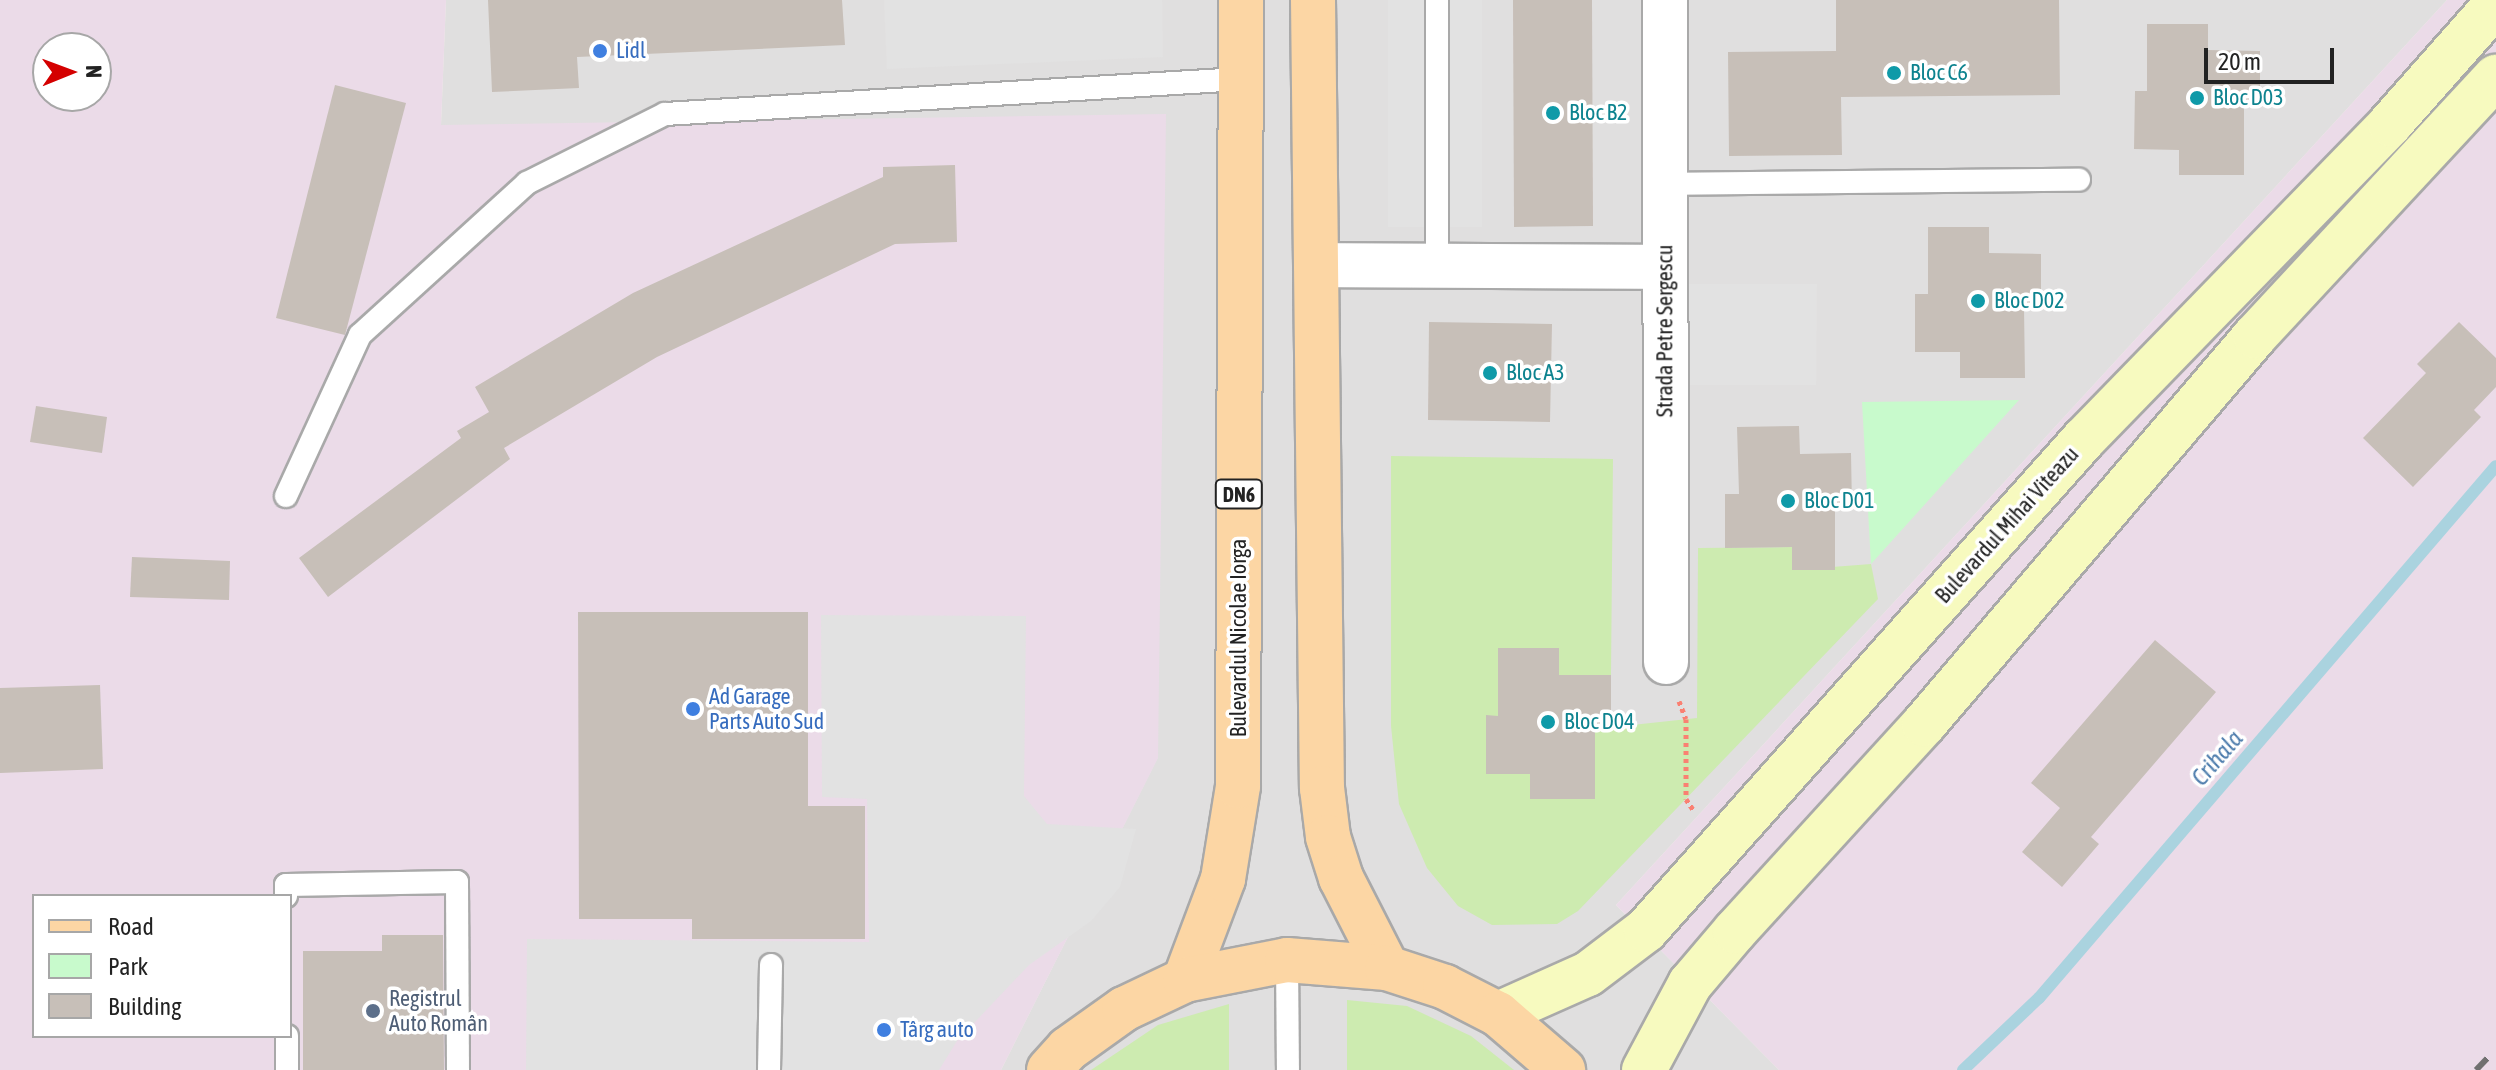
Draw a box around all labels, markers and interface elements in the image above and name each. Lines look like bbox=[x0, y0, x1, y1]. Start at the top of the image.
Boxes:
north arrow bbox=[32, 32, 112, 112]
scale bar bbox=[2208, 32, 2338, 82]
place label: Lidl bbox=[616, 38, 646, 64]
marker: Lidl bbox=[591, 42, 609, 60]
text: 20 m bbox=[2218, 48, 2261, 75]
place label: Bloc C6 bbox=[1910, 60, 1968, 86]
marker: Bloc C6 bbox=[1885, 64, 1903, 82]
text: N bbox=[81, 65, 107, 78]
place label: Bloc D03 bbox=[2213, 85, 2284, 111]
marker: Bloc D03 bbox=[2188, 89, 2206, 107]
place label: Bloc B2 bbox=[1569, 100, 1627, 126]
marker: Bloc B2 bbox=[1544, 104, 1562, 122]
street label: Strada Petre Sergescu bbox=[1652, 245, 1678, 417]
place label: Bloc D02 bbox=[1994, 288, 2065, 314]
marker: Bloc D02 bbox=[1969, 292, 1987, 310]
place label: Bloc A3 bbox=[1506, 360, 1565, 386]
marker: Bloc A3 bbox=[1481, 364, 1499, 382]
street label: Bulevardul Mihai Viteazu bbox=[1930, 441, 2084, 609]
road number: DN6 bbox=[1213, 478, 1265, 510]
place label: Bloc D01 bbox=[1804, 488, 1875, 514]
marker: Bloc D01 bbox=[1779, 492, 1797, 510]
street label: Bulevardul Nicolae Iorga bbox=[1226, 539, 1252, 737]
place label: Ad Garage Parts Auto Sud bbox=[709, 683, 824, 734]
marker: Ad Garage Parts Auto Sud bbox=[684, 700, 702, 718]
place label: Bloc D04 bbox=[1564, 709, 1635, 735]
marker: Bloc D04 bbox=[1539, 713, 1557, 731]
water label: Crihala bbox=[2185, 725, 2249, 791]
legend bbox=[32, 894, 292, 1038]
text: Road bbox=[108, 913, 154, 940]
text: Park bbox=[108, 953, 148, 980]
place label: Registrul Auto Român bbox=[389, 985, 488, 1036]
text: Building bbox=[108, 993, 181, 1020]
marker: Registrul Auto Român bbox=[364, 1002, 382, 1020]
place label: Târg auto bbox=[900, 1017, 974, 1043]
marker: Târg auto bbox=[875, 1021, 893, 1039]

